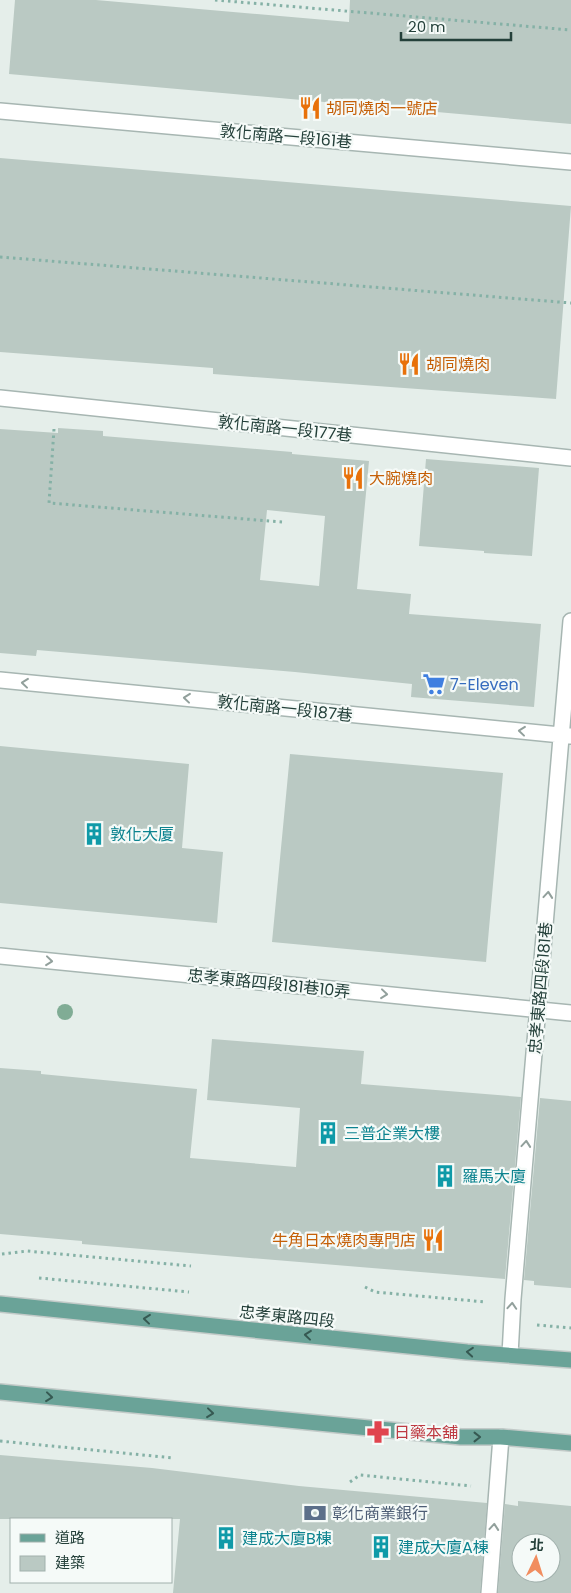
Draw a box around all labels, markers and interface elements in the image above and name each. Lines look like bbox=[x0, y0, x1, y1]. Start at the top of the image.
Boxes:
scale bar bbox=[401, 10, 511, 42]
text: 20 m bbox=[408, 16, 446, 37]
restaurant icon: 胡同燒肉一號店 bbox=[297, 95, 323, 121]
place label: 胡同燒肉一號店 bbox=[326, 97, 438, 120]
street label: 敦化南路一段161巷 bbox=[219, 119, 353, 154]
restaurant icon: 胡同燒肉 bbox=[396, 351, 422, 377]
place label: 胡同燒肉 bbox=[426, 353, 490, 376]
street label: 敦化南路一段177巷 bbox=[217, 410, 353, 447]
restaurant icon: 大腕燒肉 bbox=[340, 465, 366, 491]
place label: 大腕燒肉 bbox=[369, 467, 433, 490]
supermarket icon: 7-Eleven bbox=[421, 671, 447, 697]
place label: 7-Eleven bbox=[450, 673, 519, 696]
one-way arrow bbox=[21, 677, 29, 688]
street label: 敦化南路一段187巷 bbox=[216, 690, 354, 727]
one-way arrow bbox=[182, 693, 190, 704]
one-way arrow bbox=[518, 726, 526, 737]
building icon: 敦化大厦 bbox=[81, 821, 107, 847]
place label: 敦化大厦 bbox=[110, 823, 174, 846]
one-way arrow bbox=[542, 891, 553, 899]
street label: 忠孝東路四段181巷 bbox=[523, 921, 558, 1055]
one-way arrow bbox=[45, 955, 53, 966]
street label: 忠孝東路四段181巷10弄 bbox=[186, 964, 351, 1003]
one-way arrow bbox=[381, 989, 389, 1000]
building icon: 三普企業大樓 bbox=[315, 1120, 341, 1146]
place label: 三普企業大樓 bbox=[344, 1122, 440, 1145]
one-way arrow bbox=[521, 1140, 532, 1148]
building icon: 羅馬大廈 bbox=[432, 1163, 458, 1189]
place label: 羅馬大廈 bbox=[462, 1165, 526, 1188]
restaurant icon: 牛角日本燒肉專門店 bbox=[420, 1227, 446, 1253]
place label: 牛角日本燒肉專門店 bbox=[272, 1229, 416, 1252]
street label: 忠孝東路四段 bbox=[238, 1300, 336, 1333]
one-way arrow bbox=[507, 1302, 518, 1310]
one-way arrow bbox=[142, 1314, 150, 1325]
one-way arrow bbox=[304, 1330, 312, 1341]
one-way arrow bbox=[466, 1346, 474, 1357]
one-way arrow bbox=[45, 1391, 53, 1402]
one-way arrow bbox=[207, 1407, 215, 1418]
pharmacy icon: 日藥本舖 bbox=[365, 1419, 391, 1445]
place label: 日藥本舖 bbox=[394, 1421, 458, 1444]
one-way arrow bbox=[473, 1432, 481, 1442]
bank icon: 彰化商業銀行 bbox=[302, 1500, 328, 1526]
place label: 彰化商業銀行 bbox=[332, 1502, 428, 1525]
legend bbox=[10, 1518, 172, 1583]
one-way arrow bbox=[488, 1523, 499, 1531]
building icon: 建成大廈B棟 bbox=[213, 1525, 239, 1551]
text: 道路 bbox=[55, 1527, 85, 1548]
place label: 建成大廈B棟 bbox=[242, 1527, 332, 1550]
north arrow bbox=[511, 1533, 561, 1583]
building icon: 建成大廈A棟 bbox=[368, 1534, 394, 1560]
text: 北 bbox=[529, 1535, 545, 1555]
place label: 建成大廈A棟 bbox=[398, 1536, 489, 1559]
text: 建築 bbox=[55, 1552, 85, 1573]

